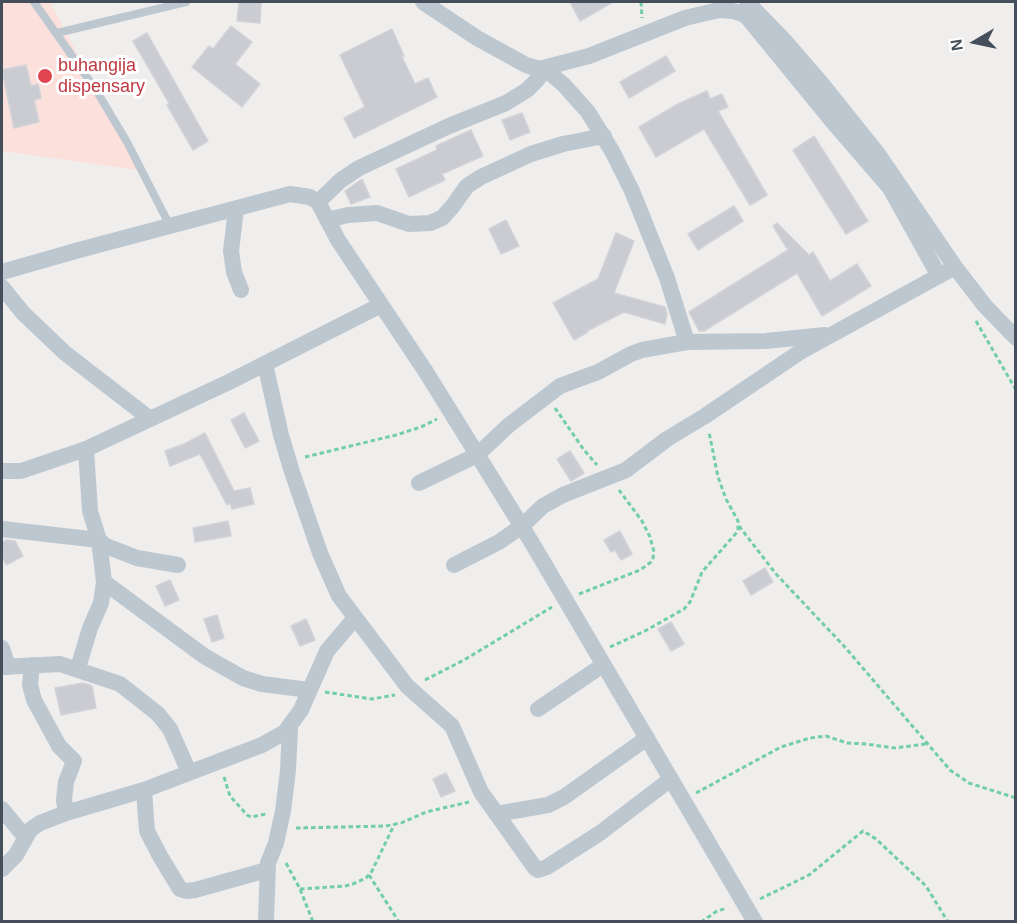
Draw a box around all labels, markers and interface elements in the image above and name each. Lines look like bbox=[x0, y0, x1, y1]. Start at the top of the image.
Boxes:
north arrow bbox=[945, 12, 1005, 72]
text: N bbox=[947, 38, 966, 52]
place label: buhangija dispensary bbox=[58, 55, 145, 98]
marker: buhangija dispensary bbox=[36, 67, 54, 85]

